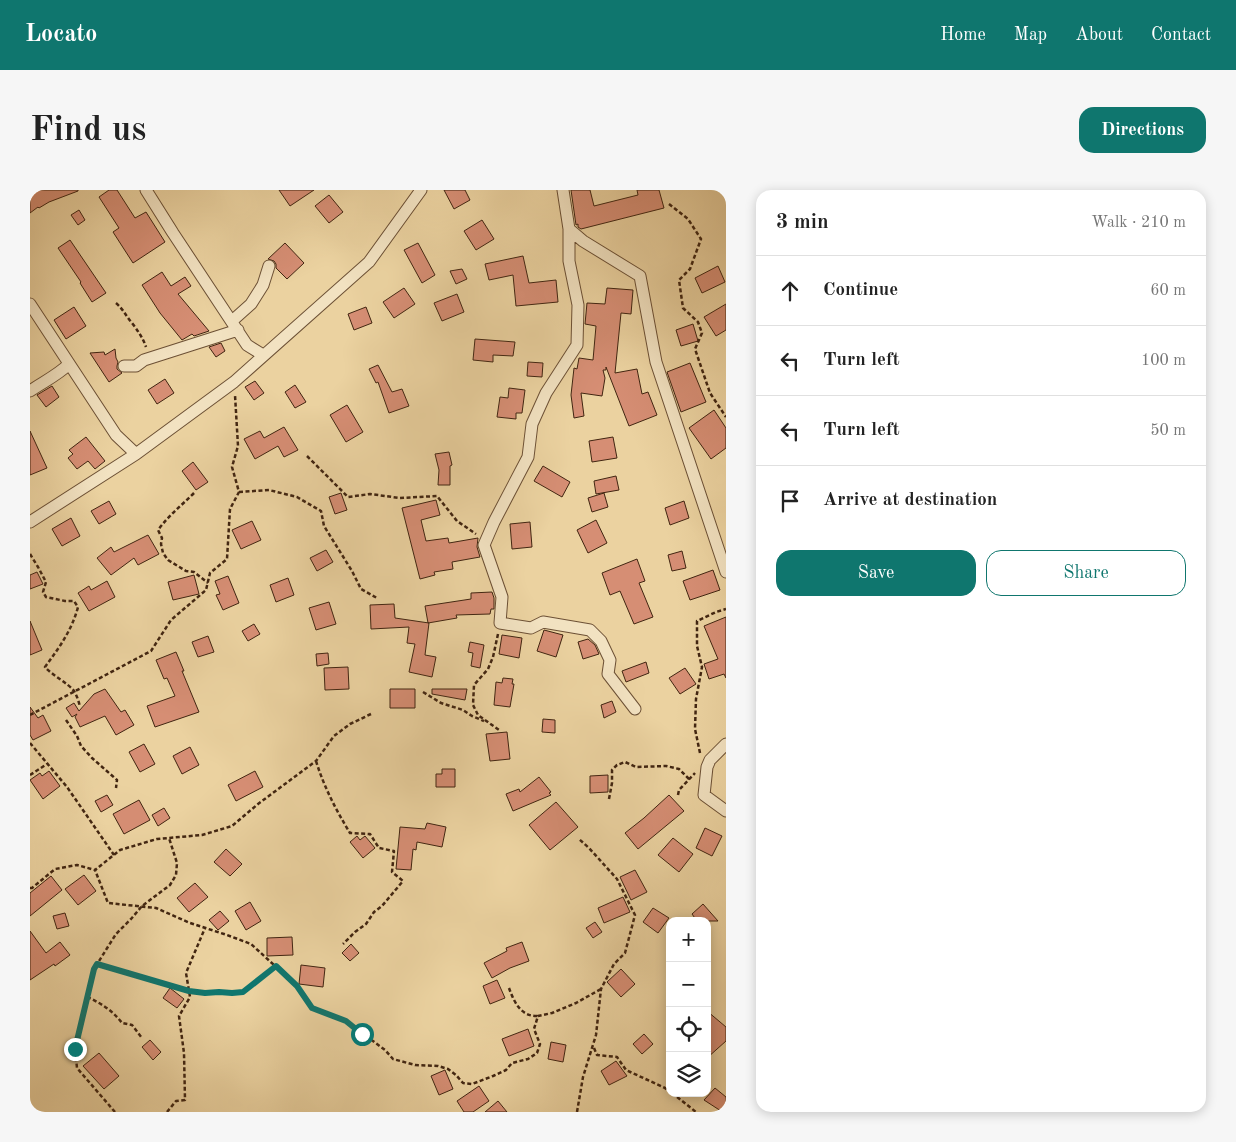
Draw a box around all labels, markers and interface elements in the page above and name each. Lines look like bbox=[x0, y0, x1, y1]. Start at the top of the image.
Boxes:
text: Locato bbox=[25, 23, 97, 47]
text: Home bbox=[940, 26, 986, 44]
text: Map bbox=[1014, 26, 1047, 44]
text: About bbox=[1075, 26, 1123, 44]
text: Contact bbox=[1151, 26, 1211, 44]
button: Directions bbox=[1079, 107, 1206, 153]
text: Find us bbox=[30, 113, 146, 148]
text: 3 min bbox=[776, 212, 829, 233]
text: Walk · 210 m bbox=[1091, 215, 1186, 231]
icon: ahead bbox=[776, 277, 804, 305]
text: Continue bbox=[823, 281, 898, 300]
text: 60 m bbox=[1150, 283, 1186, 299]
icon: left bbox=[776, 347, 804, 375]
text: Turn left bbox=[823, 351, 900, 370]
text: 100 m bbox=[1141, 353, 1186, 369]
icon: left bbox=[776, 417, 804, 445]
text: Turn left bbox=[823, 421, 900, 440]
text: 50 m bbox=[1150, 423, 1186, 439]
icon: arrive bbox=[776, 487, 804, 515]
text: Arrive at destination bbox=[823, 491, 997, 510]
button: Save bbox=[776, 550, 976, 596]
button: Share bbox=[986, 550, 1186, 596]
map controls bbox=[666, 917, 711, 1097]
button: + bbox=[666, 917, 711, 962]
button: − bbox=[666, 962, 711, 1007]
button: locate bbox=[666, 1007, 711, 1052]
route start bbox=[351, 1023, 374, 1046]
route end bbox=[64, 1038, 87, 1061]
button: layers bbox=[666, 1052, 711, 1097]

